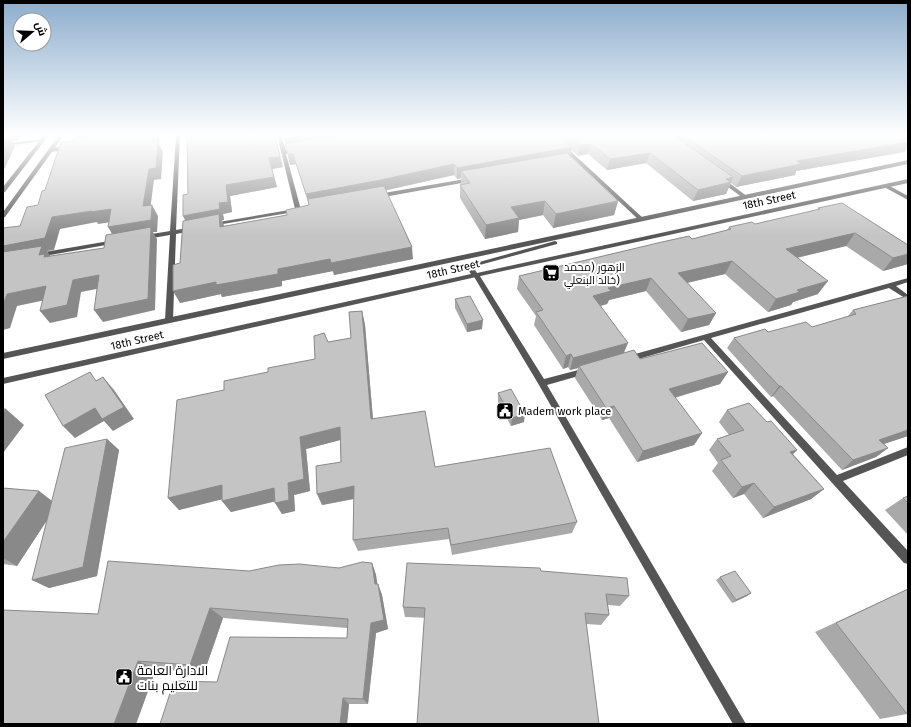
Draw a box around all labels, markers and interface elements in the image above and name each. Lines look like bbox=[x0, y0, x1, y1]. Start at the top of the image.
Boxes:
north arrow bbox=[12, 12, 52, 52]
text: ش bbox=[33, 20, 49, 38]
street label: 18th Street bbox=[741, 189, 797, 212]
street label: 18th Street bbox=[425, 257, 481, 282]
place label: الزهور (محمد خالد البنعلي) bbox=[564, 261, 625, 289]
supermarket icon: الزهور (محمد خالد البنعلي) bbox=[541, 263, 561, 283]
street label: 18th Street bbox=[109, 328, 165, 353]
public building icon: Madem work place bbox=[495, 401, 515, 421]
place label: Madem work place bbox=[518, 405, 611, 418]
place label: الادارة العامة للتعليم بنات bbox=[137, 663, 208, 695]
public building icon: الادارة العامة للتعليم بنات bbox=[114, 667, 134, 687]

